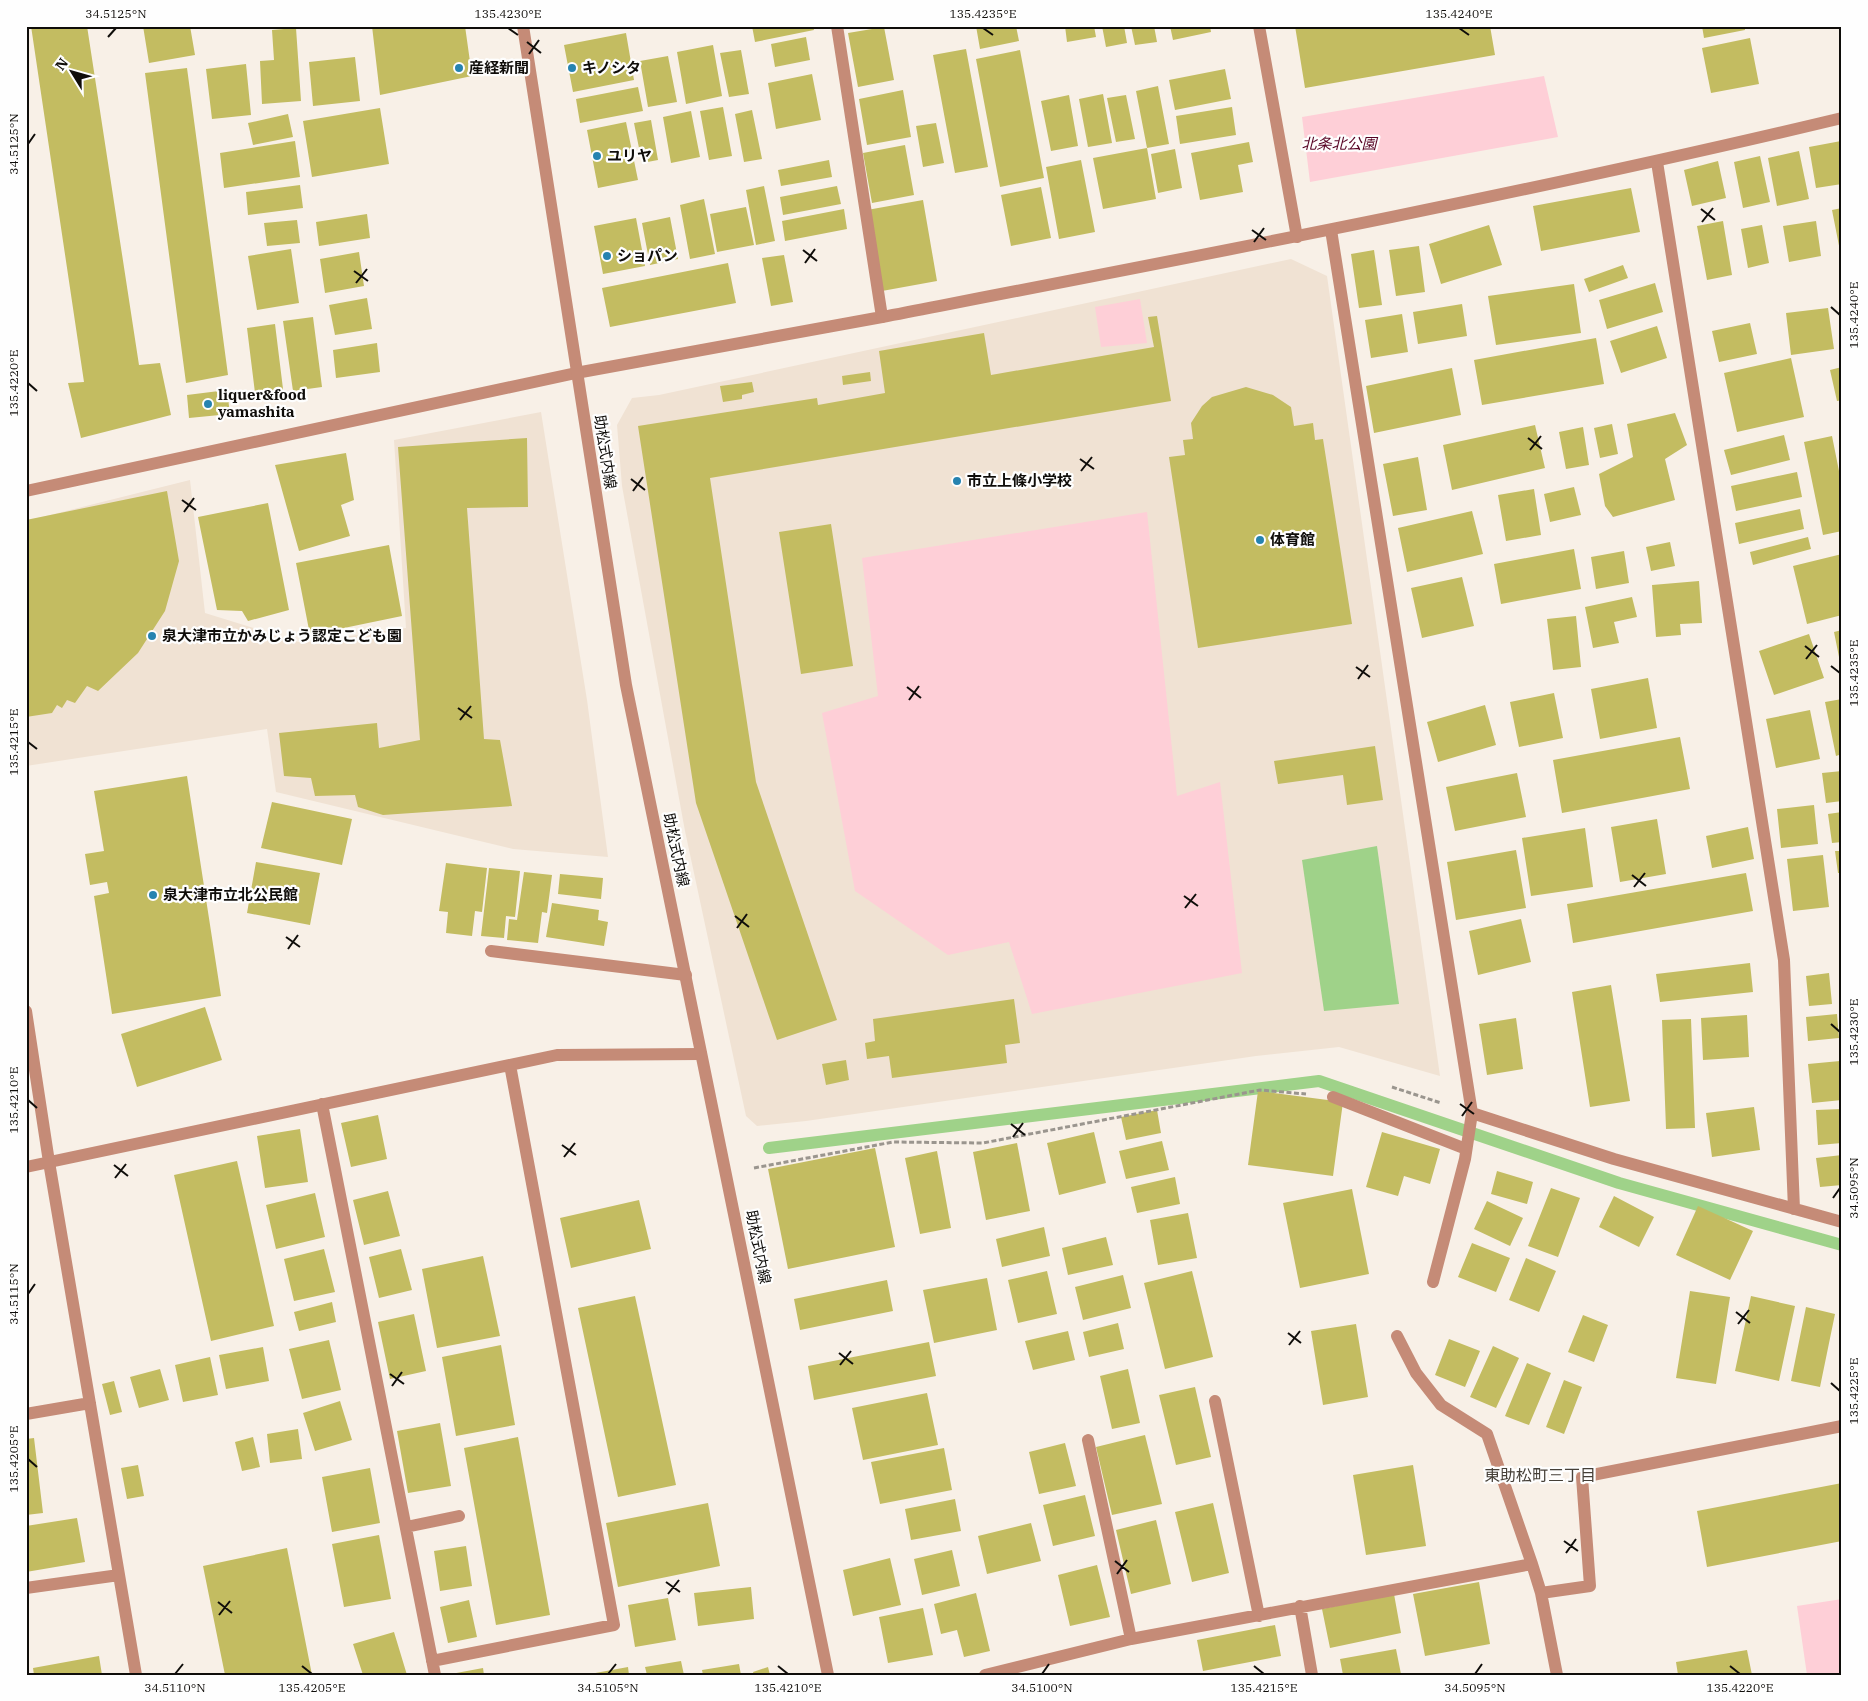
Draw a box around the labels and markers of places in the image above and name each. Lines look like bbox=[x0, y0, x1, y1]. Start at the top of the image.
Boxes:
place label: 産経新聞 bbox=[469, 58, 529, 77]
place label: キノシタ bbox=[582, 58, 641, 77]
marker: 産経新聞 bbox=[453, 62, 465, 74]
marker: キノシタ bbox=[566, 62, 578, 74]
place label: ユリヤ bbox=[607, 146, 652, 165]
marker: ユリヤ bbox=[591, 150, 603, 162]
place label: ショパン bbox=[617, 246, 678, 265]
marker: ショパン bbox=[601, 250, 613, 262]
place label: liquer&food yamashita bbox=[217, 385, 307, 421]
marker: liquer&food yamashita bbox=[202, 398, 214, 410]
place label: 市立上條小学校 bbox=[967, 471, 1072, 490]
marker: 市立上條小学校 bbox=[951, 475, 963, 487]
place label: 体育館 bbox=[1270, 530, 1315, 549]
marker: 体育館 bbox=[1254, 534, 1266, 546]
place label: 泉大津市立かみじょう認定こども園 bbox=[162, 626, 402, 645]
marker: 泉大津市立かみじょう認定こども園 bbox=[146, 630, 158, 642]
place label: 泉大津市立北公民館 bbox=[163, 885, 298, 904]
marker: 泉大津市立北公民館 bbox=[147, 889, 159, 901]

